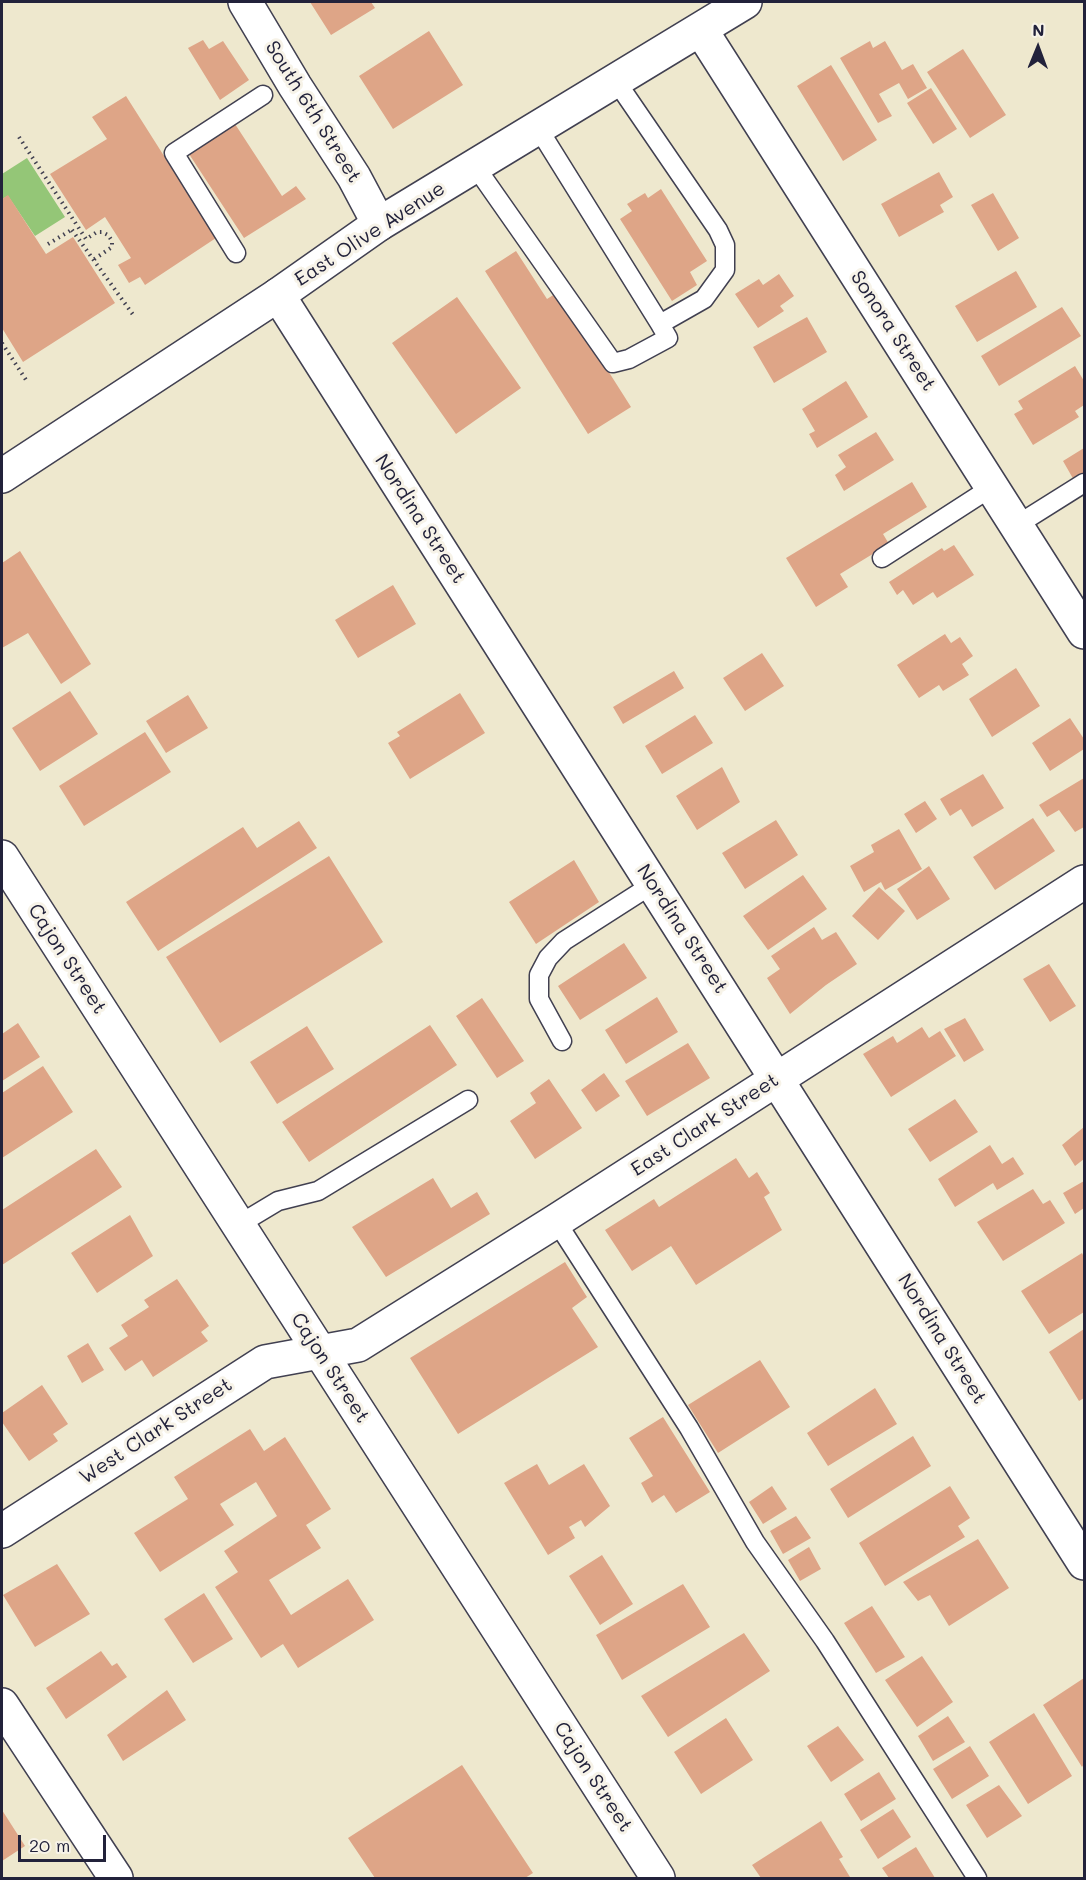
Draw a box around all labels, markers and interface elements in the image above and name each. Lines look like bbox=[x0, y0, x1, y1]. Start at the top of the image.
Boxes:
north arrow bbox=[1008, 18, 1068, 78]
text: N bbox=[1032, 19, 1045, 40]
street label: South 6th Street bbox=[260, 37, 366, 187]
street label: East Olive Avenue bbox=[290, 176, 450, 292]
street label: Sonora Street bbox=[845, 266, 941, 396]
street label: Nordina Street bbox=[369, 450, 471, 588]
street label: Nordina Street bbox=[631, 860, 733, 998]
street label: Cajon Street bbox=[22, 899, 112, 1019]
street label: East Clark Street bbox=[627, 1068, 783, 1182]
street label: Nordina Street bbox=[892, 1269, 992, 1409]
street label: Cajon Street bbox=[285, 1308, 375, 1428]
street label: West Clark Street bbox=[75, 1373, 237, 1489]
street label: Cajon Street bbox=[548, 1717, 638, 1837]
scale bar bbox=[21, 1823, 110, 1861]
text: 20 m bbox=[29, 1833, 70, 1857]

